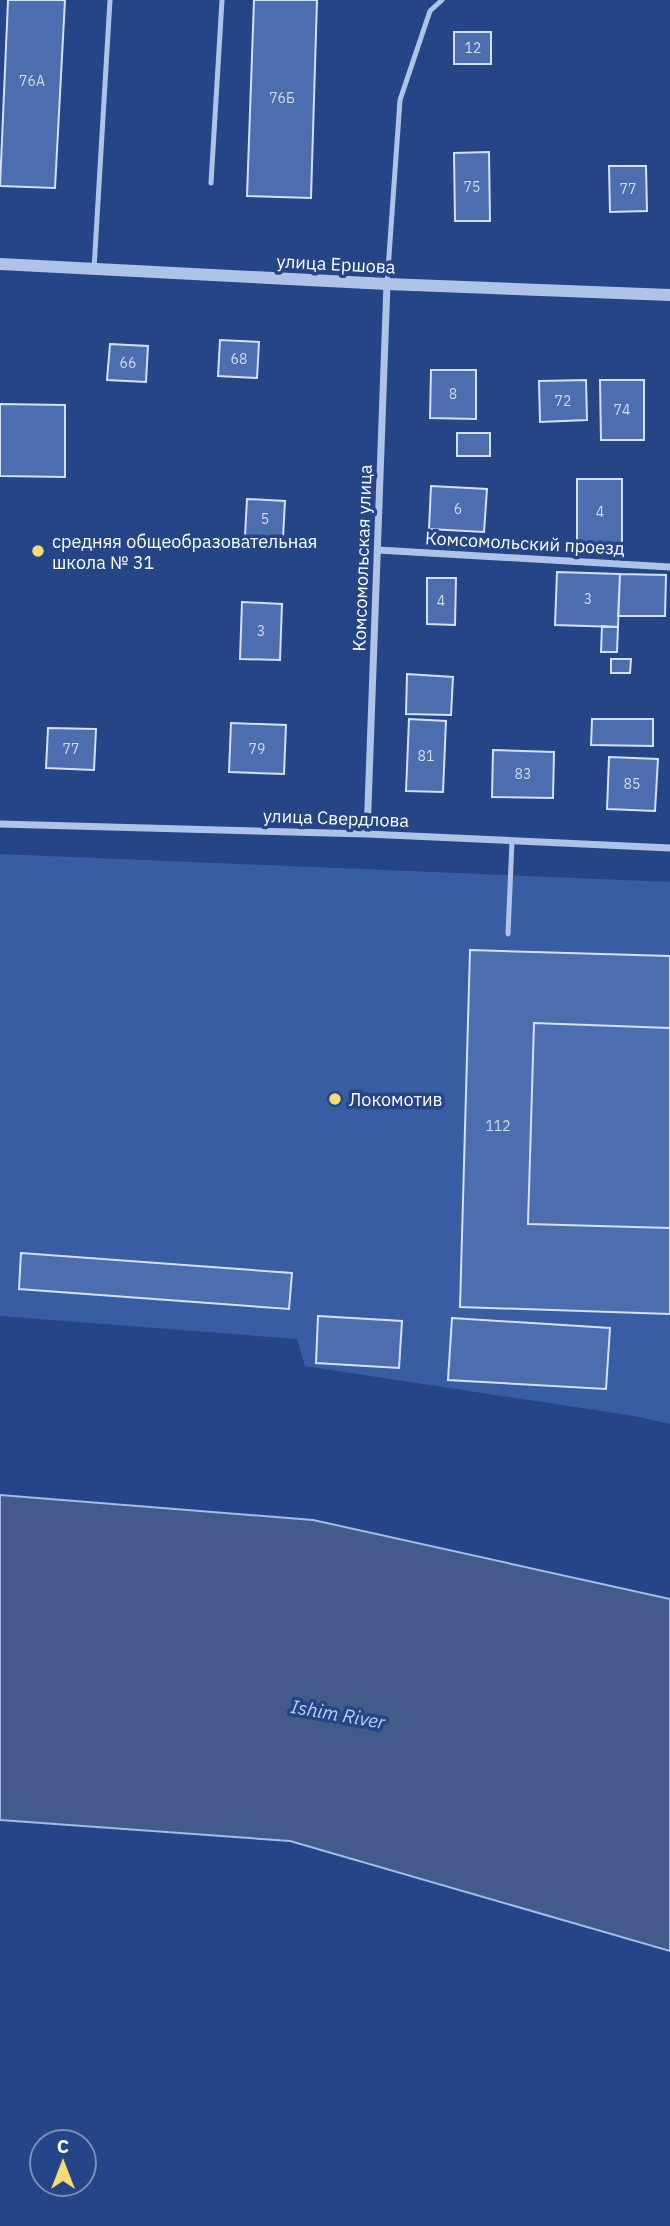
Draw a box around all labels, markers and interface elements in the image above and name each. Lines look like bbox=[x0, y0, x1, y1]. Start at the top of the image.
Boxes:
house number: 12 bbox=[465, 39, 481, 57]
house number: 76А bbox=[19, 72, 45, 90]
house number: 76Б bbox=[269, 89, 295, 107]
house number: 75 bbox=[464, 178, 480, 196]
house number: 77 bbox=[620, 180, 636, 198]
street label: улица Ершова bbox=[276, 249, 396, 279]
house number: 68 bbox=[231, 350, 247, 368]
house number: 66 bbox=[120, 354, 136, 372]
house number: 8 bbox=[449, 385, 457, 403]
house number: 72 bbox=[555, 392, 571, 410]
house number: 74 bbox=[614, 401, 630, 419]
street label: Комсомольская улица bbox=[347, 464, 377, 652]
house number: 6 bbox=[454, 500, 462, 518]
house number: 4 bbox=[596, 503, 604, 521]
house number: 5 bbox=[261, 510, 269, 528]
street label: Комсомольский проезд bbox=[425, 526, 626, 560]
place label: средняя общеобразовательная школа № 31 bbox=[52, 530, 317, 574]
marker: средняя общеобразовательная школа № 31 bbox=[30, 543, 46, 559]
house number: 3 bbox=[584, 590, 592, 608]
house number: 4 bbox=[437, 592, 445, 610]
house number: 3 bbox=[257, 622, 265, 640]
house number: 77 bbox=[63, 740, 79, 758]
house number: 79 bbox=[249, 740, 265, 758]
house number: 81 bbox=[418, 747, 434, 765]
house number: 83 bbox=[515, 765, 531, 783]
house number: 85 bbox=[624, 775, 640, 793]
street label: улица Свердлова bbox=[262, 804, 410, 832]
place label: Локомотив bbox=[349, 1088, 443, 1111]
marker: Локомотив bbox=[327, 1091, 343, 1107]
house number: 112 bbox=[485, 1117, 511, 1135]
water label: Ishim River bbox=[289, 1694, 388, 1734]
north arrow bbox=[28, 2128, 98, 2198]
text: С bbox=[57, 2134, 69, 2158]

